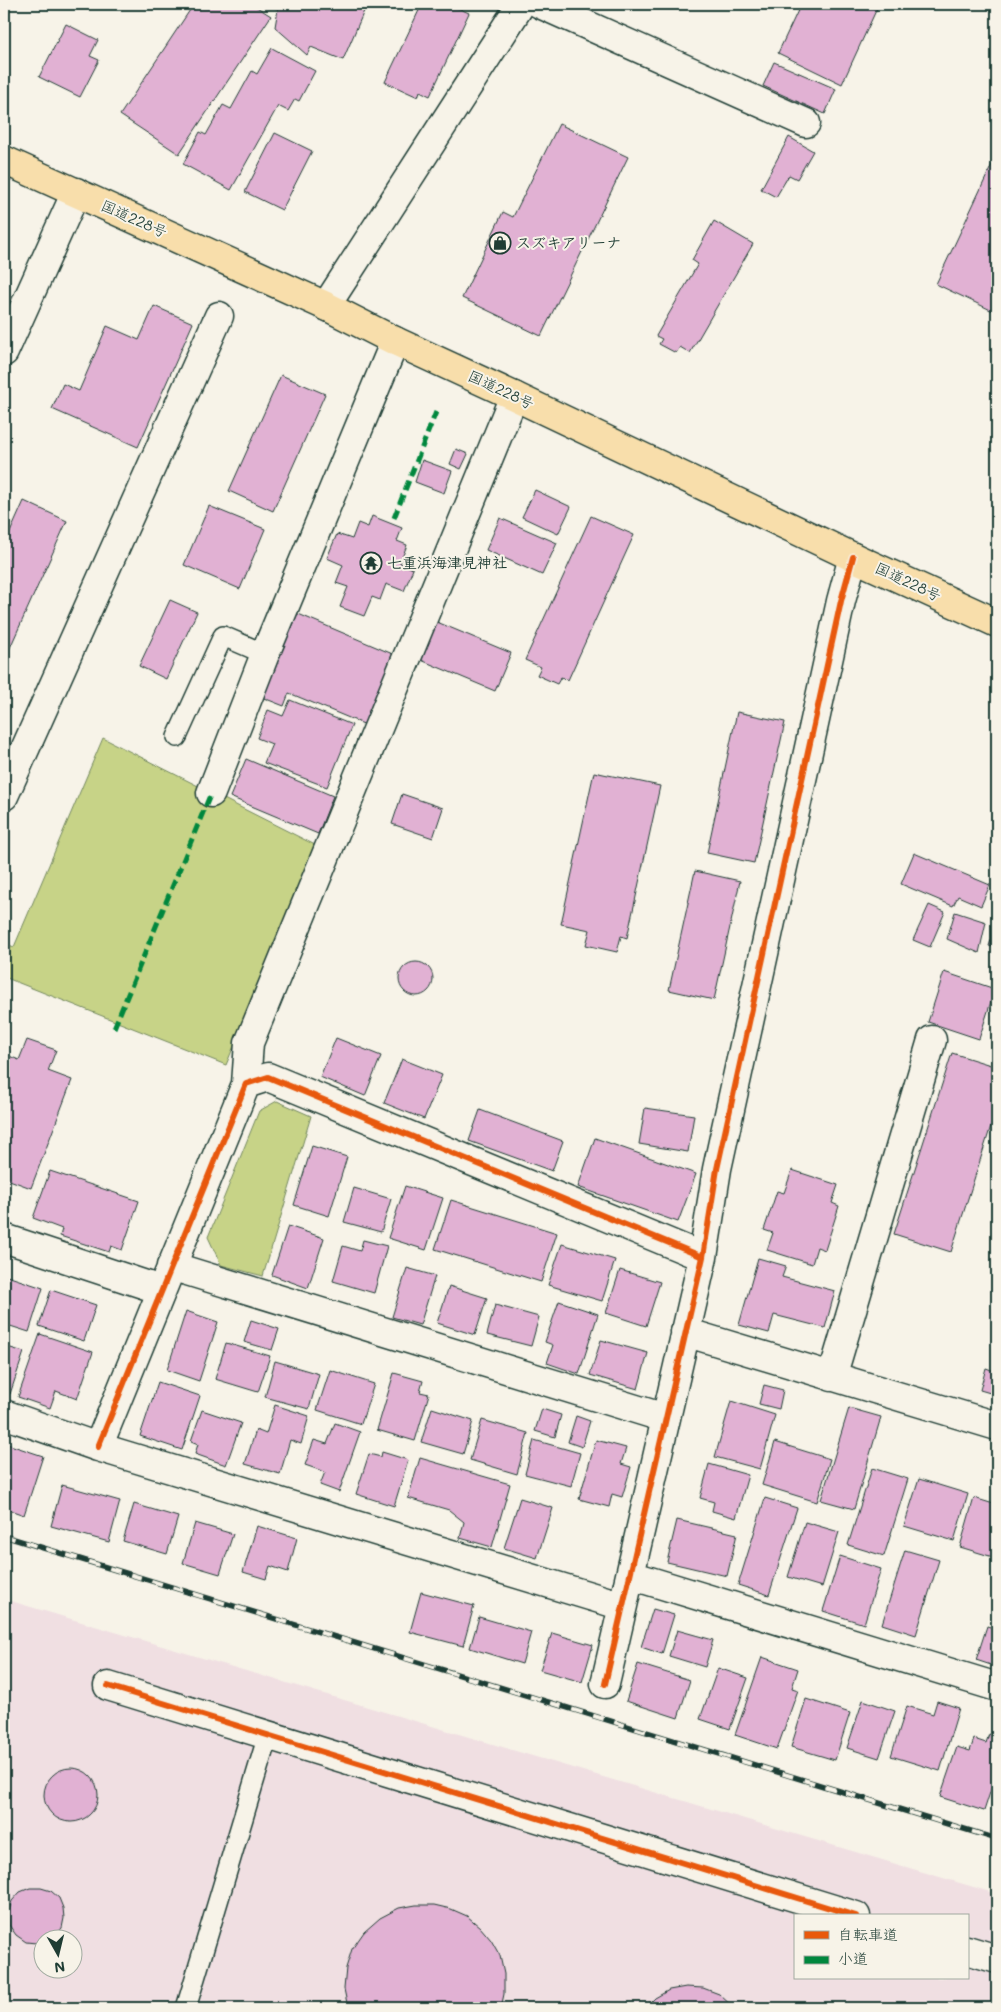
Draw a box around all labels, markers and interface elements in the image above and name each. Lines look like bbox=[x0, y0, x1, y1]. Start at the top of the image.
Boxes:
street label: 国道228号 bbox=[98, 195, 171, 242]
shop icon: スズキアリーナ bbox=[488, 231, 512, 255]
place label: スズキアリーナ bbox=[516, 232, 622, 252]
street label: 国道228号 bbox=[465, 365, 538, 413]
temple icon: 七重浜海津見神社 bbox=[359, 551, 383, 575]
place label: 七重浜海津見神社 bbox=[387, 552, 507, 572]
street label: 国道228号 bbox=[872, 557, 945, 605]
legend bbox=[794, 1914, 968, 1980]
text: 自転車道 bbox=[838, 1924, 898, 1944]
north arrow bbox=[32, 1930, 82, 1980]
text: 小道 bbox=[838, 1948, 868, 1968]
text: N bbox=[53, 1957, 66, 1978]

